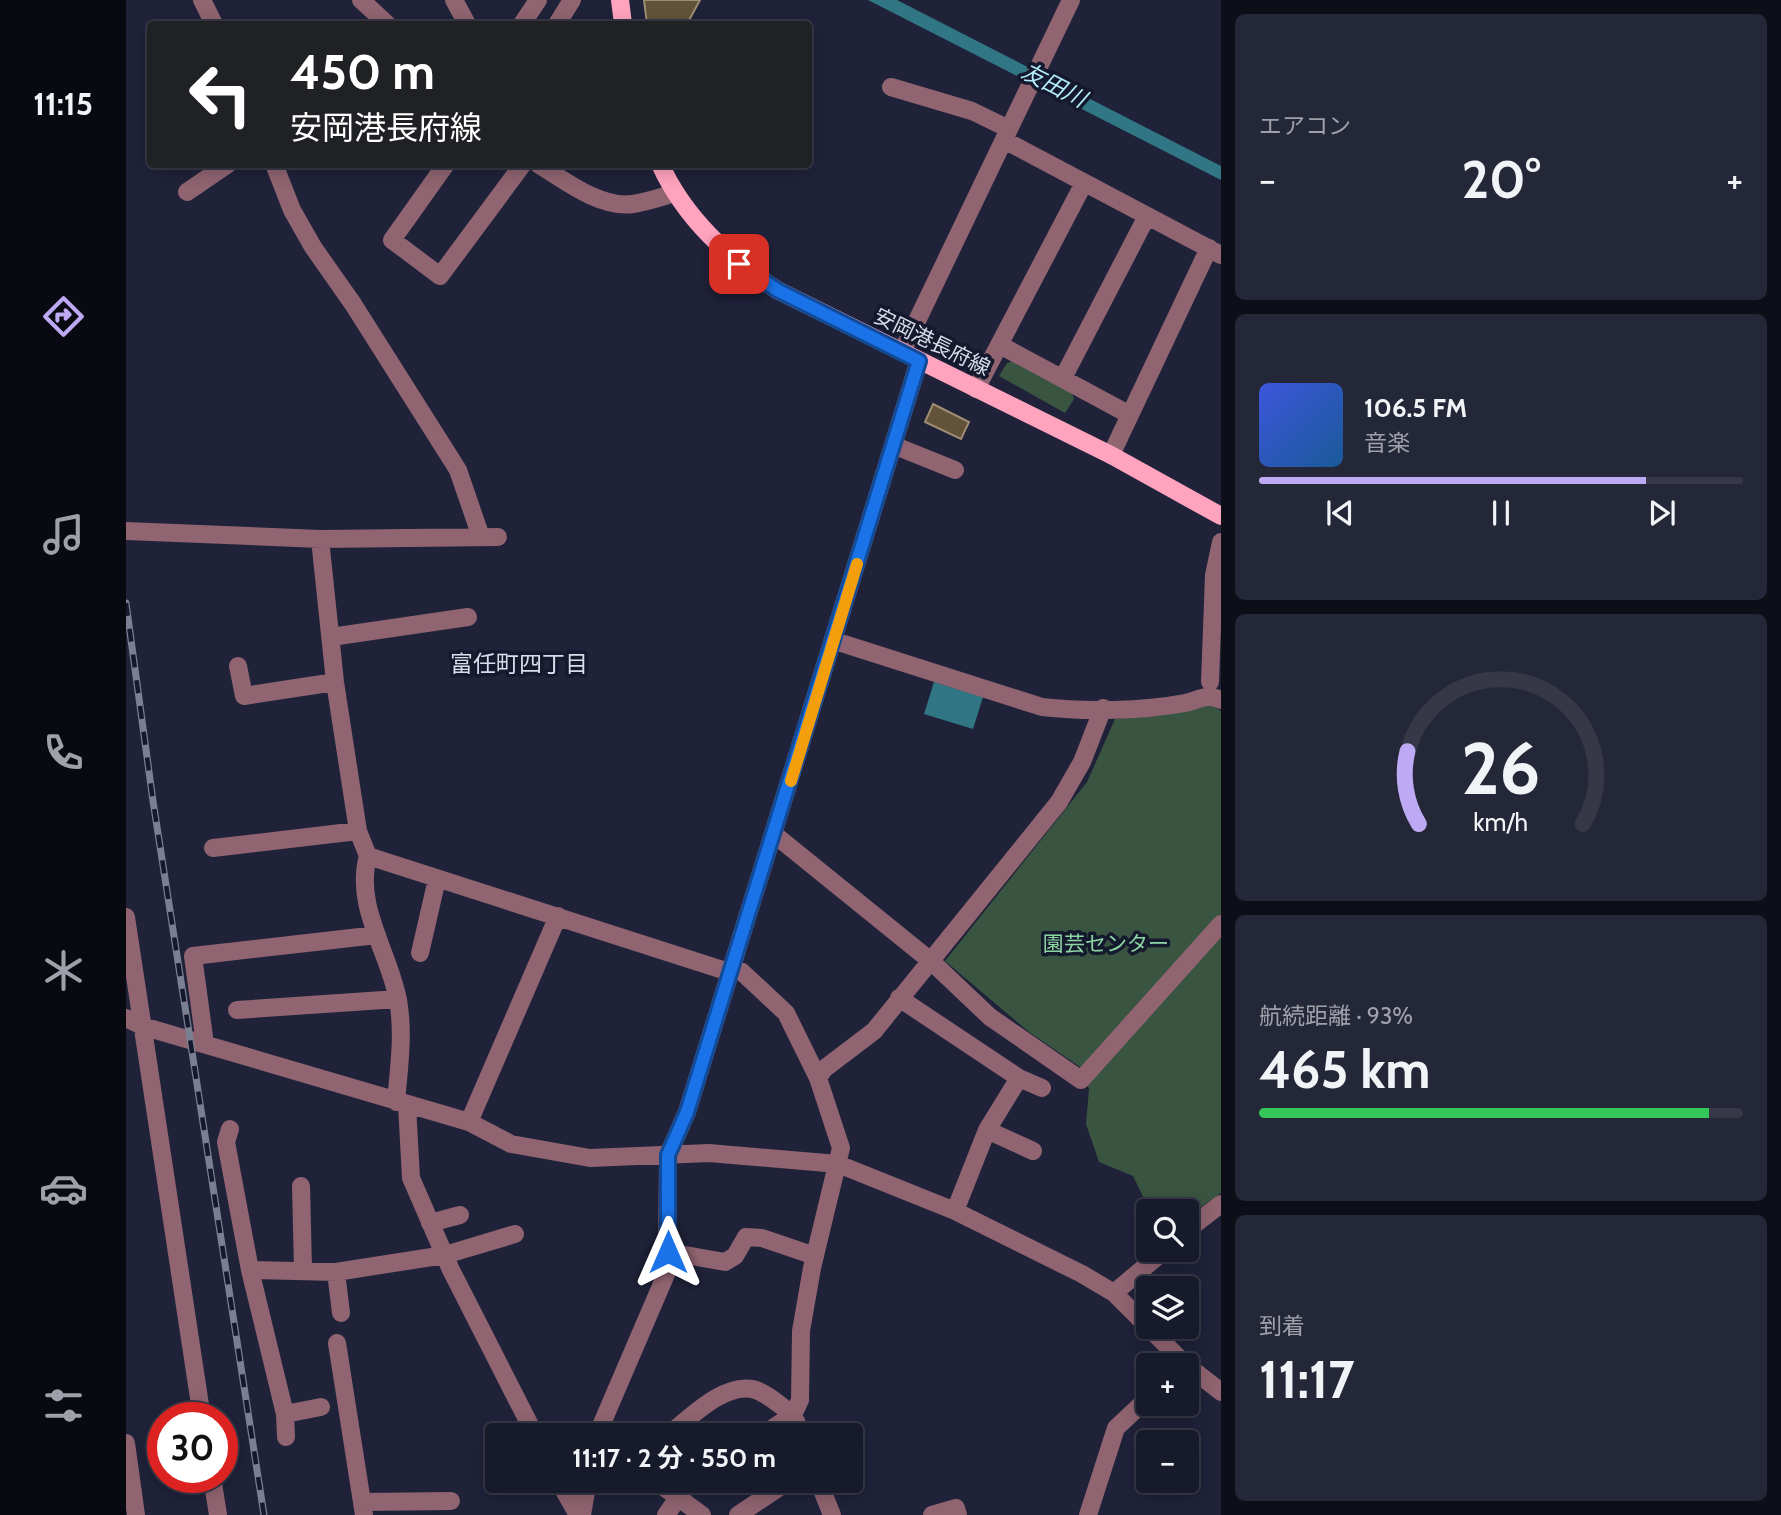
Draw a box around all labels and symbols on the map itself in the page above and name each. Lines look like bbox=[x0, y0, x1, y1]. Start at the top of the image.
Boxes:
water label: 友田川 bbox=[1017, 57, 1094, 114]
pin bbox=[709, 234, 769, 294]
street label: 安岡港長府線 bbox=[870, 303, 994, 380]
district label: 富任町四丁目 bbox=[450, 650, 588, 678]
park label: 園芸センター bbox=[1043, 931, 1169, 956]
position arrow bbox=[631, 1215, 705, 1289]
speed limit sign: 30 bbox=[147, 1402, 238, 1493]

